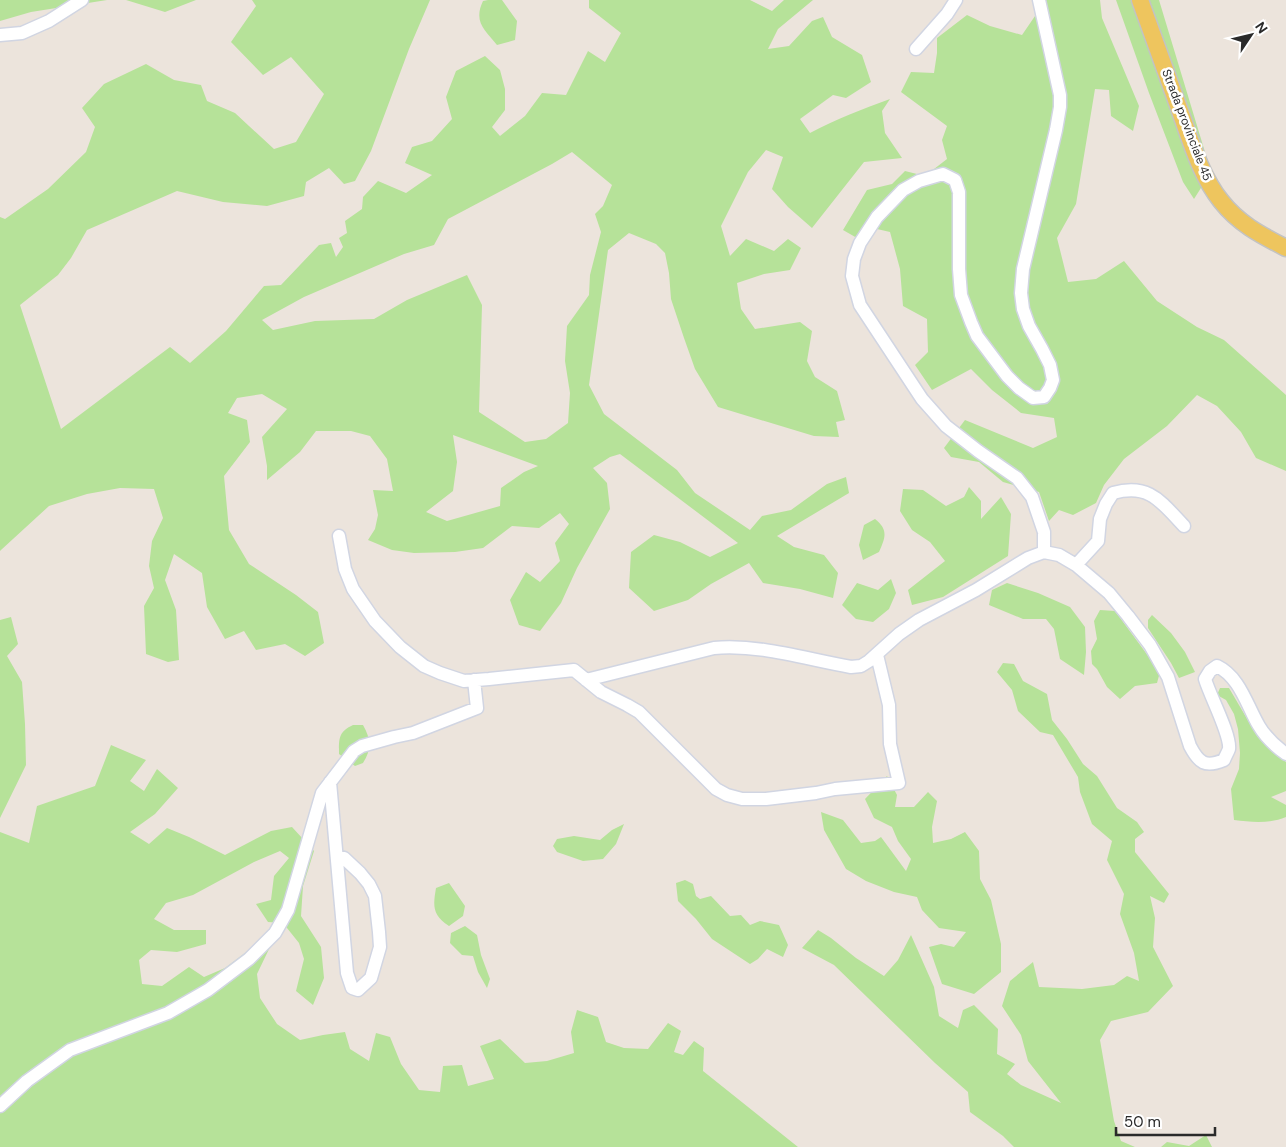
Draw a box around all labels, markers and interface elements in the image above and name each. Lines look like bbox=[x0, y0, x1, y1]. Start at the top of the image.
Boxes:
north arrow bbox=[1226, 10, 1276, 60]
text: N bbox=[1251, 18, 1272, 37]
street label: Strada provinciale 45 bbox=[1158, 67, 1216, 183]
scale bar bbox=[1116, 1104, 1215, 1136]
text: 50 m bbox=[1124, 1112, 1161, 1132]

